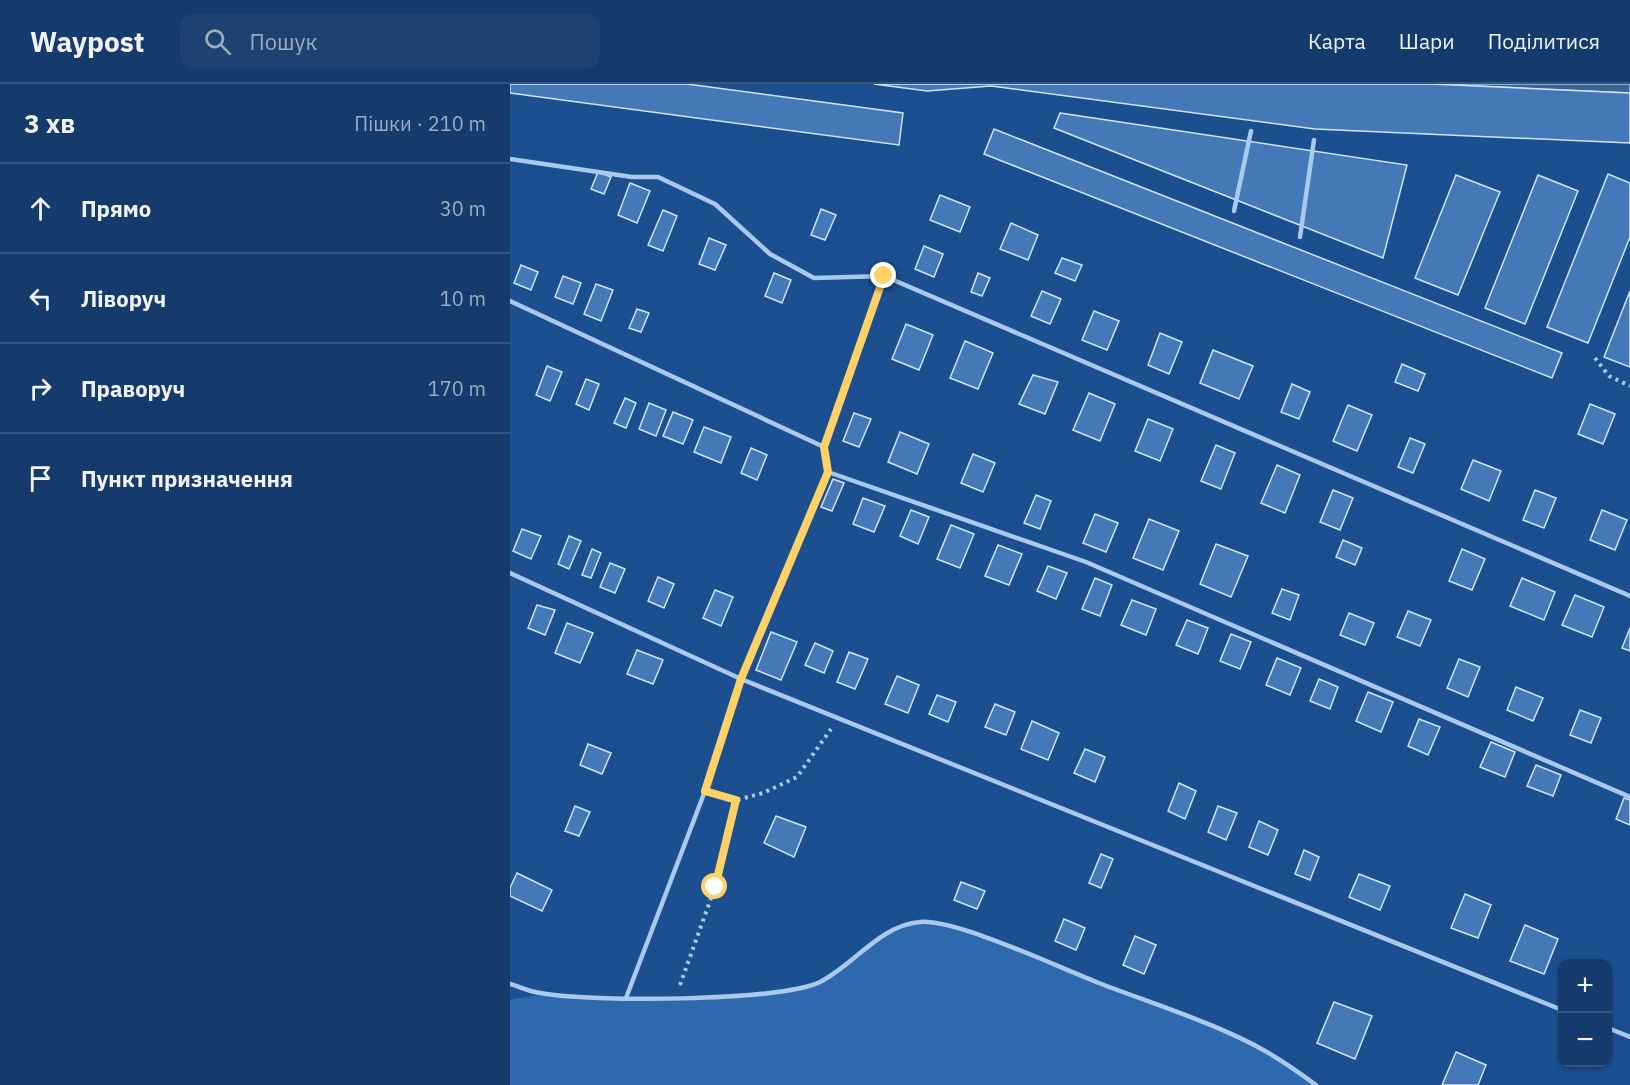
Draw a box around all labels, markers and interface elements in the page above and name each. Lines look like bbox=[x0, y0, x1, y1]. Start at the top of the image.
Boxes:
search box bbox=[180, 14, 600, 68]
text: Waypost bbox=[30, 23, 144, 60]
icon: search bbox=[201, 25, 234, 58]
text: Пошук bbox=[249, 27, 318, 56]
text: Карта bbox=[1308, 27, 1366, 55]
text: Шари bbox=[1399, 27, 1455, 55]
text: Поділитися bbox=[1488, 27, 1600, 55]
text: 3 хв bbox=[24, 106, 75, 140]
text: Пішки · 210 m bbox=[354, 110, 486, 137]
icon: ahead bbox=[24, 192, 57, 225]
text: Прямо bbox=[81, 194, 151, 223]
text: 30 m bbox=[440, 195, 486, 222]
route end bbox=[870, 262, 896, 288]
icon: left bbox=[24, 282, 57, 315]
text: Ліворуч bbox=[81, 284, 166, 313]
text: 10 m bbox=[440, 285, 486, 312]
icon: right bbox=[24, 372, 57, 405]
text: Праворуч bbox=[81, 374, 185, 403]
text: 170 m bbox=[428, 375, 486, 402]
icon: arrive bbox=[24, 462, 57, 495]
text: Пункт призначення bbox=[81, 464, 293, 493]
route start bbox=[701, 873, 727, 899]
map controls bbox=[1558, 959, 1612, 1067]
button: + bbox=[1558, 959, 1612, 1013]
button: − bbox=[1558, 1013, 1612, 1067]

